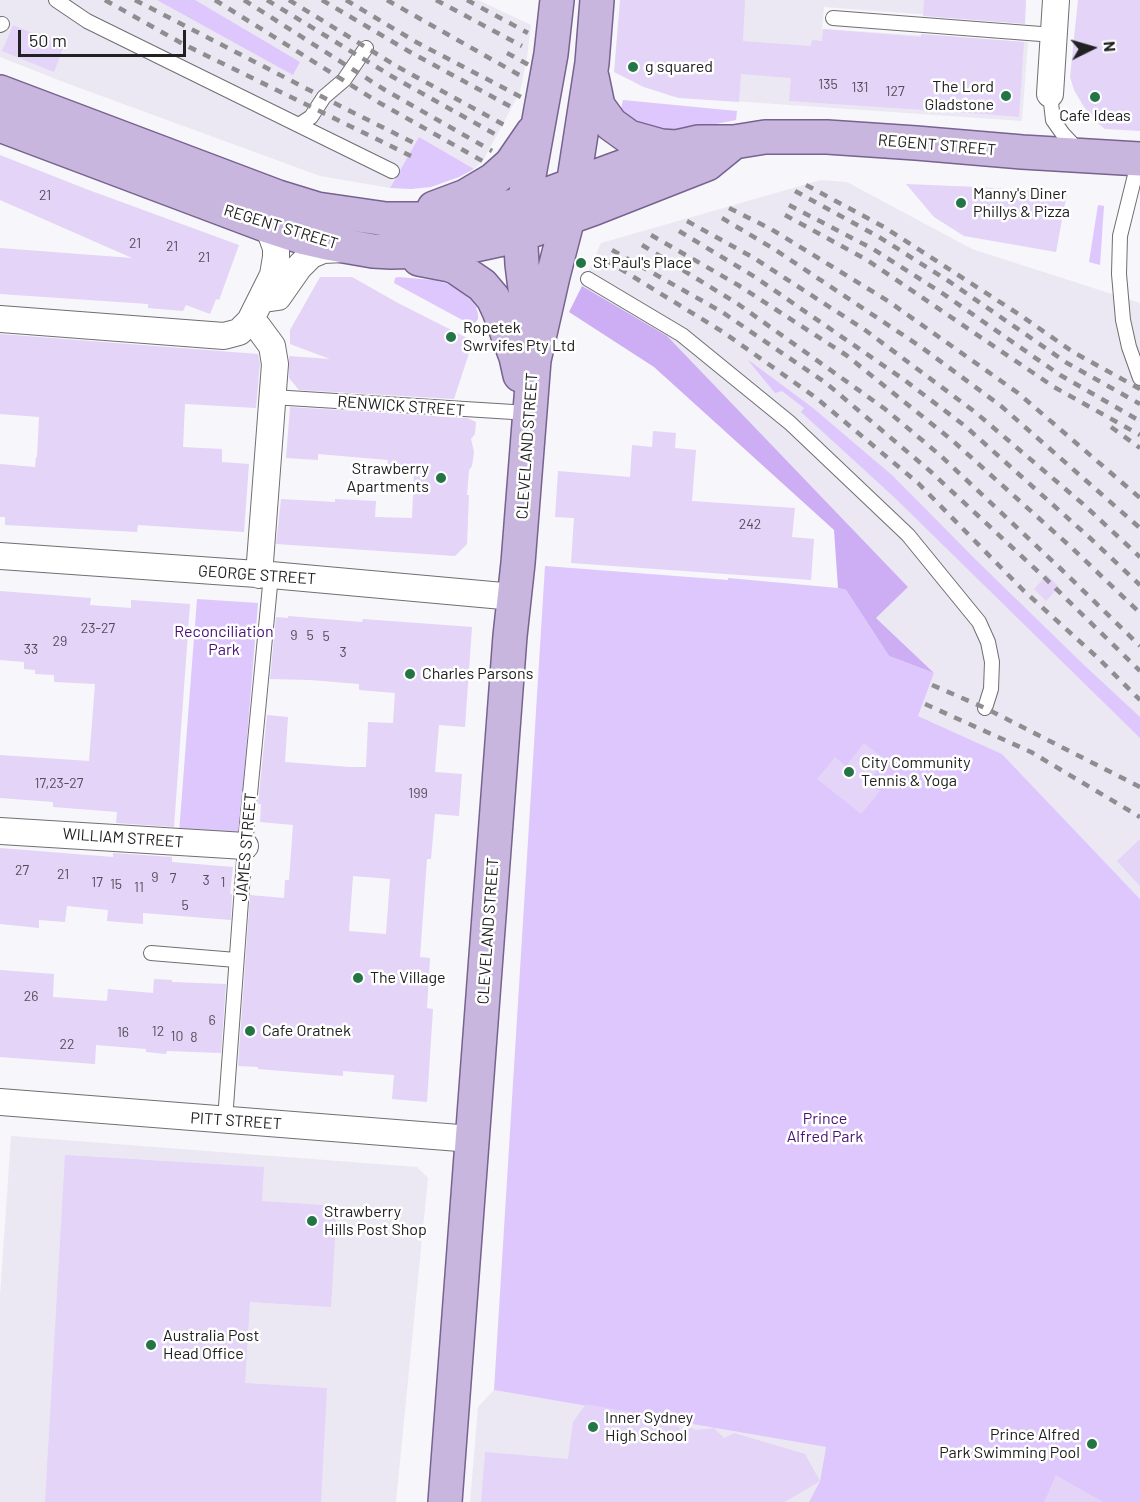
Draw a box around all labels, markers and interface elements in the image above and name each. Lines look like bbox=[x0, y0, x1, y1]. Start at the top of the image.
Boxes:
scale bar bbox=[21, 18, 189, 56]
north arrow bbox=[1062, 18, 1122, 78]
text: 50 m bbox=[29, 29, 67, 51]
text: N bbox=[1101, 40, 1120, 53]
place label: g squared bbox=[645, 57, 713, 77]
marker: g squared bbox=[626, 60, 640, 74]
house number: 135 bbox=[818, 76, 838, 92]
place label: The Lord Gladstone bbox=[925, 77, 994, 115]
house number: 131 bbox=[852, 79, 868, 95]
house number: 127 bbox=[885, 83, 905, 99]
marker: The Lord Gladstone bbox=[999, 89, 1013, 103]
marker: Cafe Ideas bbox=[1088, 90, 1102, 104]
place label: Cafe Ideas bbox=[1059, 106, 1131, 126]
street label: REGENT STREET bbox=[877, 130, 997, 160]
place label: Manny's Diner Phillys & Pizza bbox=[973, 184, 1070, 222]
house number: 21 bbox=[39, 187, 51, 203]
marker: Manny's Diner Phillys & Pizza bbox=[954, 196, 968, 210]
street label: REGENT STREET bbox=[222, 201, 340, 253]
house number: 21 bbox=[129, 235, 141, 251]
house number: 21 bbox=[166, 238, 178, 254]
house number: 21 bbox=[198, 249, 210, 265]
place label: St Paul's Place bbox=[593, 253, 692, 273]
marker: St Paul's Place bbox=[574, 256, 588, 270]
place label: Ropetek Swrvifes Pty Ltd bbox=[463, 318, 575, 356]
marker: Ropetek Swrvifes Pty Ltd bbox=[444, 330, 458, 344]
street label: CLEVELAND STREET bbox=[512, 372, 542, 520]
street label: RENWICK STREET bbox=[337, 392, 465, 420]
place label: Strawberry Apartments bbox=[347, 459, 429, 497]
marker: Strawberry Apartments bbox=[434, 471, 448, 485]
house number: 242 bbox=[739, 516, 761, 532]
street label: GEORGE STREET bbox=[197, 561, 317, 589]
house number: 23-27 bbox=[81, 620, 115, 636]
park label: Reconciliation Park bbox=[174, 622, 274, 660]
house number: 9 bbox=[290, 627, 298, 643]
house number: 5 bbox=[306, 627, 314, 643]
house number: 5 bbox=[322, 628, 330, 644]
house number: 29 bbox=[53, 633, 67, 649]
house number: 33 bbox=[24, 641, 38, 657]
house number: 3 bbox=[339, 644, 347, 660]
place label: Charles Parsons bbox=[422, 664, 533, 684]
marker: Charles Parsons bbox=[403, 667, 417, 681]
place label: City Community Tennis & Yoga bbox=[861, 753, 971, 791]
marker: City Community Tennis & Yoga bbox=[842, 765, 856, 779]
house number: 17,23-27 bbox=[35, 775, 83, 791]
house number: 199 bbox=[408, 785, 428, 801]
street label: JAMES STREET bbox=[232, 792, 260, 902]
street label: WILLIAM STREET bbox=[62, 824, 184, 852]
street label: CLEVELAND STREET bbox=[473, 857, 503, 1005]
house number: 27 bbox=[15, 862, 29, 878]
house number: 21 bbox=[57, 866, 69, 882]
house number: 9 bbox=[151, 869, 159, 885]
house number: 7 bbox=[170, 870, 176, 886]
house number: 3 bbox=[202, 872, 210, 888]
house number: 17 bbox=[91, 874, 103, 890]
house number: 1 bbox=[221, 874, 225, 890]
house number: 15 bbox=[110, 876, 122, 892]
house number: 11 bbox=[134, 879, 144, 895]
house number: 5 bbox=[181, 897, 189, 913]
place label: The Village bbox=[370, 968, 445, 988]
marker: The Village bbox=[351, 971, 365, 985]
house number: 26 bbox=[24, 988, 38, 1004]
house number: 6 bbox=[208, 1012, 216, 1028]
place label: Cafe Oratnek bbox=[262, 1021, 351, 1041]
house number: 12 bbox=[152, 1023, 164, 1039]
house number: 16 bbox=[117, 1024, 129, 1040]
marker: Cafe Oratnek bbox=[243, 1024, 257, 1038]
house number: 10 bbox=[171, 1028, 183, 1044]
house number: 8 bbox=[190, 1029, 198, 1045]
house number: 22 bbox=[59, 1036, 75, 1052]
street label: PITT STREET bbox=[190, 1108, 282, 1134]
park label: Prince Alfred Park bbox=[787, 1109, 863, 1147]
place label: Strawberry Hills Post Shop bbox=[324, 1202, 427, 1240]
marker: Strawberry Hills Post Shop bbox=[305, 1214, 319, 1228]
place label: Australia Post Head Office bbox=[163, 1326, 259, 1364]
marker: Australia Post Head Office bbox=[144, 1338, 158, 1352]
place label: Inner Sydney High School bbox=[605, 1408, 693, 1446]
marker: Inner Sydney High School bbox=[586, 1420, 600, 1434]
place label: Prince Alfred Park Swimming Pool bbox=[939, 1425, 1080, 1463]
marker: Prince Alfred Park Swimming Pool bbox=[1085, 1437, 1099, 1451]

